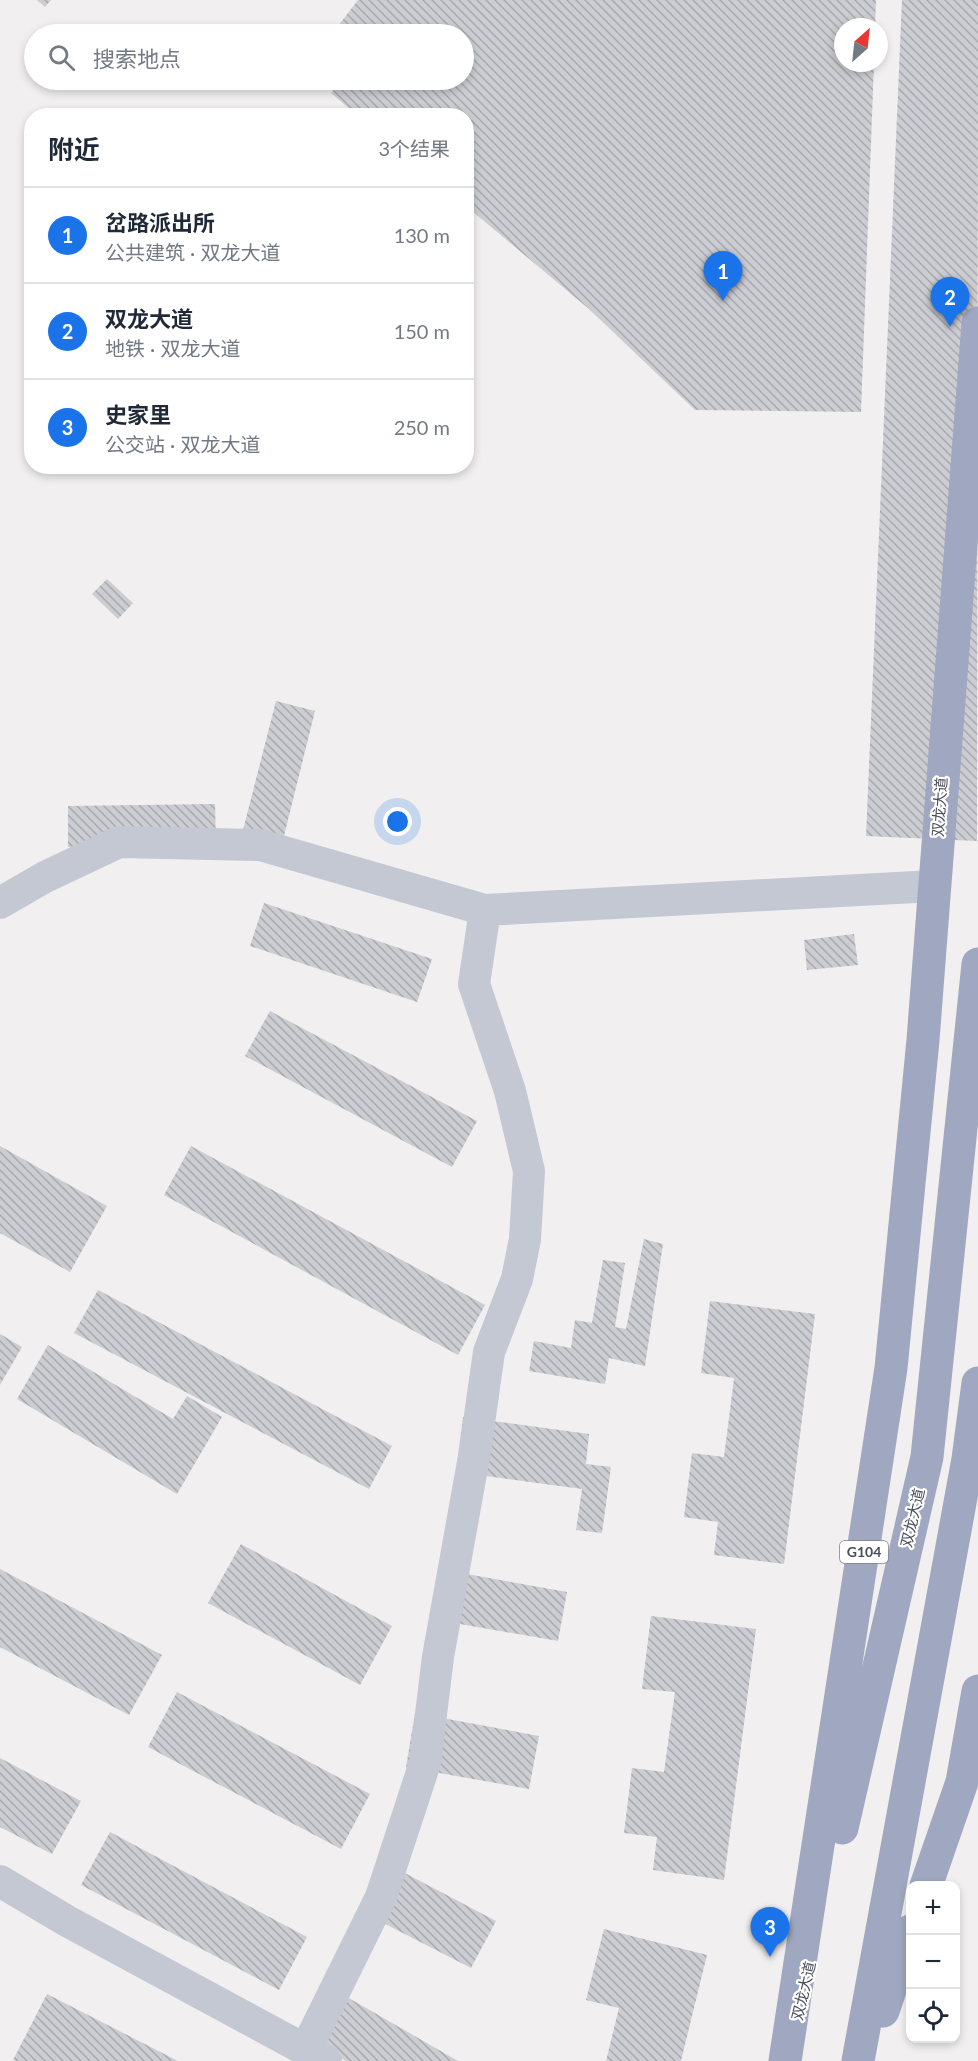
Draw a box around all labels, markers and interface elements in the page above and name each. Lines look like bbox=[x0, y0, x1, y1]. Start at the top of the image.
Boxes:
north arrow bbox=[834, 18, 888, 72]
search box bbox=[24, 24, 474, 90]
icon: search bbox=[45, 41, 78, 74]
text: 搜索地点 bbox=[93, 45, 181, 72]
text: 附近 bbox=[48, 133, 100, 165]
text: 3个结果 bbox=[378, 136, 450, 160]
text: 岔路派出所 bbox=[105, 209, 215, 236]
text: 1 bbox=[62, 223, 73, 247]
text: 130 m bbox=[394, 223, 450, 247]
text: 公共建筑 · 双龙大道 bbox=[105, 240, 280, 264]
pin: 1 bbox=[704, 252, 742, 301]
pin: 2 bbox=[930, 278, 970, 327]
text: 双龙大道 bbox=[105, 305, 193, 332]
text: 2 bbox=[62, 319, 73, 343]
text: 150 m bbox=[394, 319, 450, 343]
text: 地铁 · 双龙大道 bbox=[105, 336, 240, 360]
text: 史家里 bbox=[105, 401, 171, 428]
text: 3 bbox=[62, 415, 73, 439]
text: 250 m bbox=[394, 415, 450, 439]
text: 公交站 · 双龙大道 bbox=[105, 432, 260, 456]
street label: 双龙大道 bbox=[928, 776, 950, 837]
your location bbox=[383, 807, 412, 836]
street label: 双龙大道 bbox=[897, 1487, 928, 1549]
road number: G104 bbox=[840, 1541, 888, 1563]
map controls bbox=[906, 1881, 960, 2043]
button: + bbox=[906, 1881, 960, 1935]
pin: 3 bbox=[750, 1908, 790, 1957]
button: − bbox=[906, 1935, 960, 1989]
street label: 双龙大道 bbox=[788, 1960, 819, 2022]
button: locate bbox=[906, 1989, 960, 2043]

